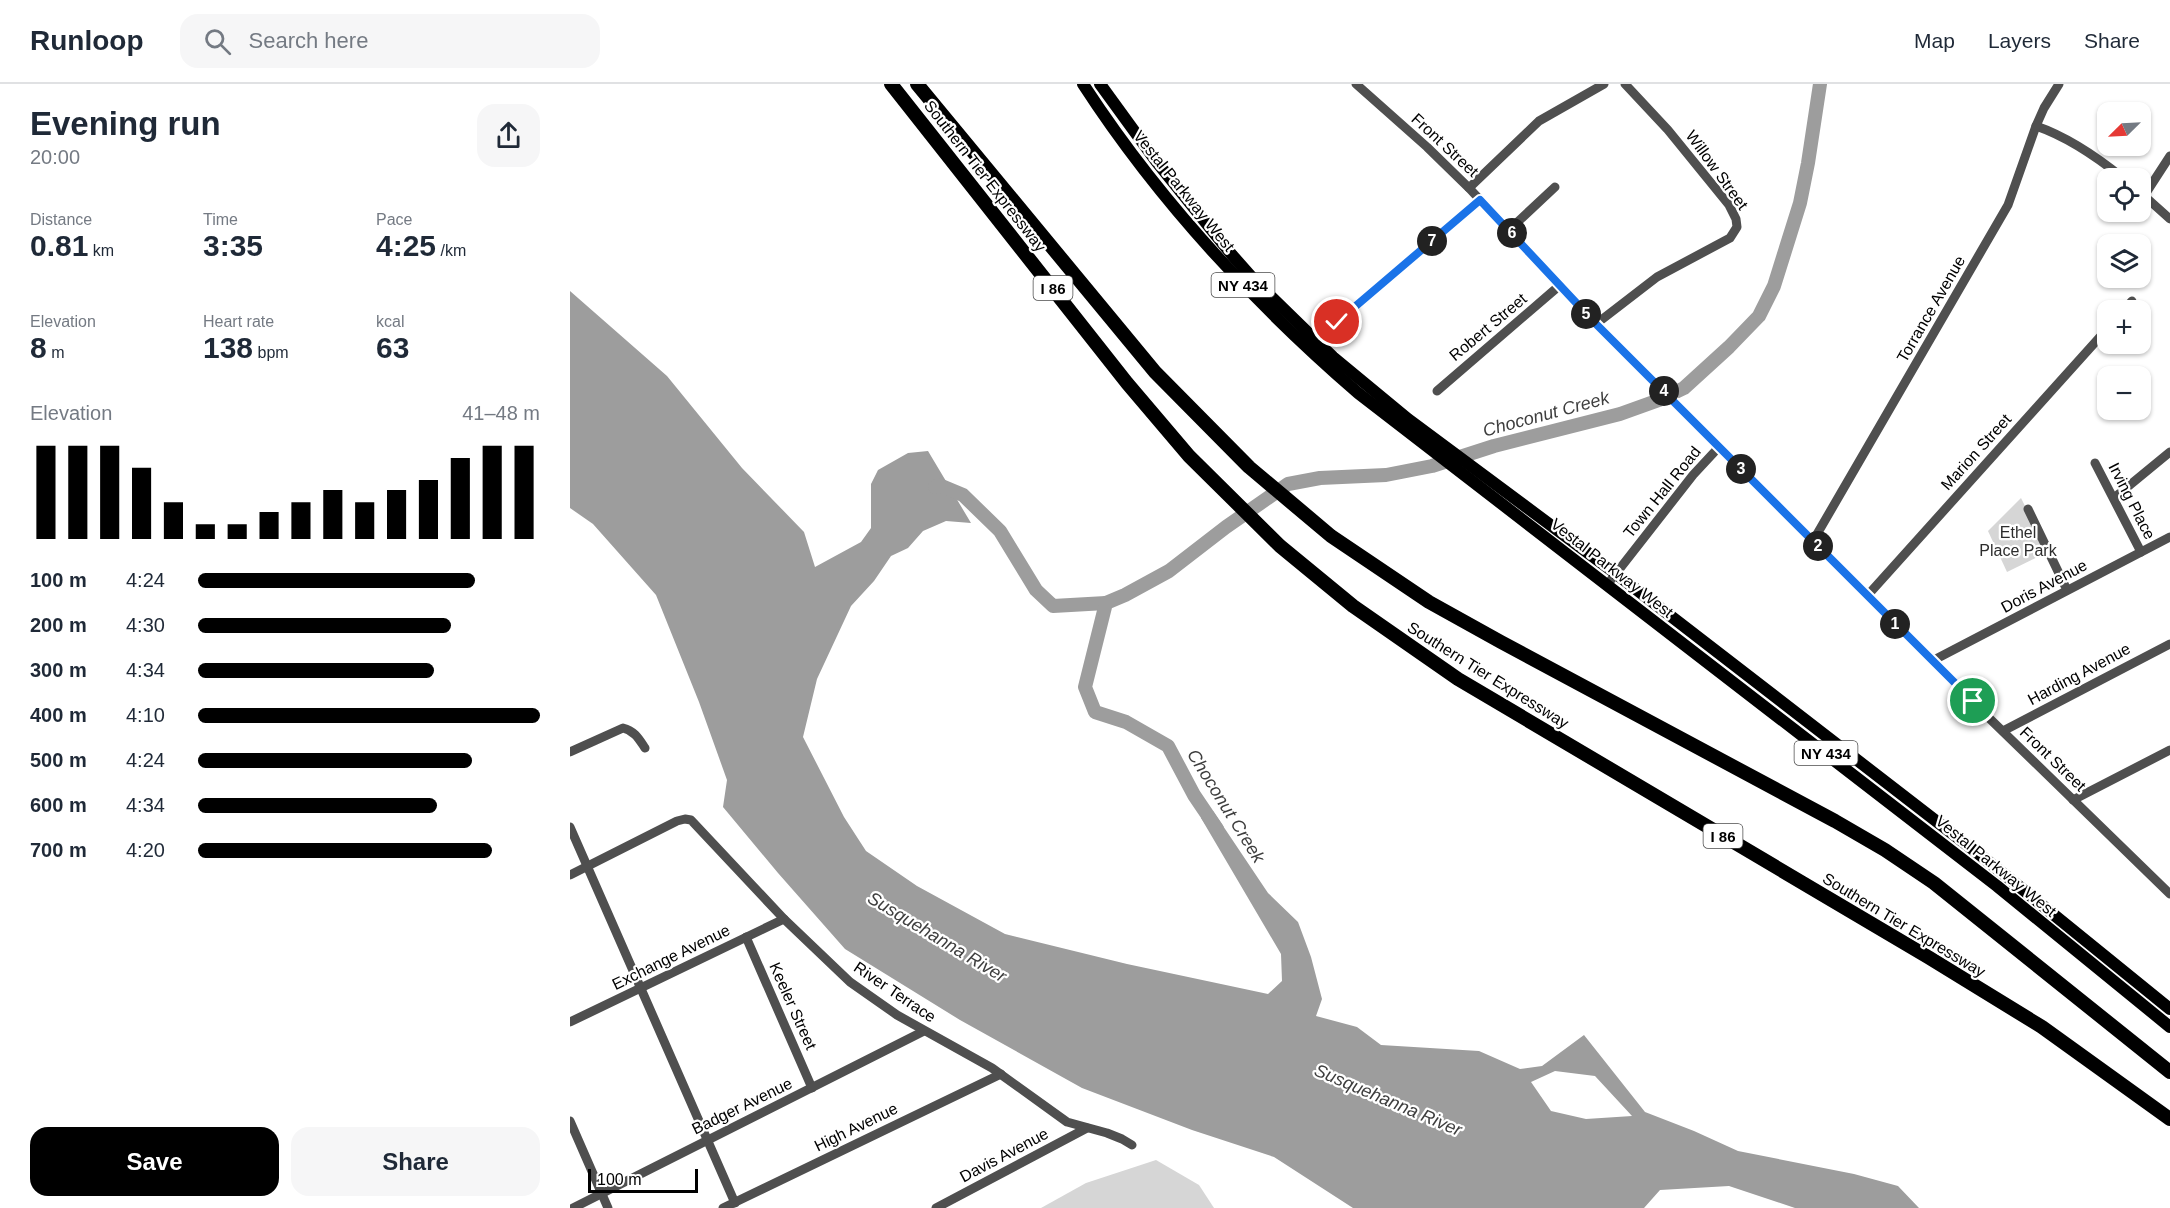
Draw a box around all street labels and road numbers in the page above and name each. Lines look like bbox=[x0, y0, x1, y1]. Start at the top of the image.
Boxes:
street label: Southern Tier Expressway bbox=[921, 97, 1049, 255]
street label: Front Street bbox=[1408, 110, 1482, 180]
street label: Vestal Parkway West bbox=[1130, 127, 1238, 255]
street label: Willow Street bbox=[1683, 127, 1752, 213]
street label: Torrance Avenue bbox=[1894, 253, 1968, 365]
road number: NY 434 bbox=[1212, 273, 1274, 297]
road number: I 86 bbox=[1034, 276, 1072, 300]
street label: Robert Street bbox=[1446, 290, 1530, 364]
street label: Marion Street bbox=[1938, 410, 2015, 493]
street label: Town Hall Road bbox=[1620, 443, 1704, 541]
street label: Irving Place bbox=[2105, 460, 2159, 542]
street label: Vestal Parkway West bbox=[1548, 515, 1677, 621]
street label: Doris Avenue bbox=[1998, 556, 2090, 616]
street label: Southern Tier Expressway bbox=[1404, 618, 1572, 732]
street label: Harding Avenue bbox=[2025, 640, 2133, 708]
street label: Front Street bbox=[2017, 724, 2090, 795]
road number: NY 434 bbox=[1794, 741, 1858, 765]
street label: Vestal Parkway West bbox=[1932, 812, 2060, 920]
road number: I 86 bbox=[1704, 824, 1742, 848]
street label: Southern Tier Expressway bbox=[1820, 870, 1988, 980]
street label: Exchange Avenue bbox=[609, 921, 733, 993]
street label: River Terrace bbox=[851, 958, 939, 1026]
street label: Keeler Street bbox=[766, 960, 820, 1053]
street label: Badger Avenue bbox=[689, 1074, 795, 1138]
street label: High Avenue bbox=[812, 1099, 900, 1154]
street label: Davis Avenue bbox=[957, 1125, 1051, 1185]

